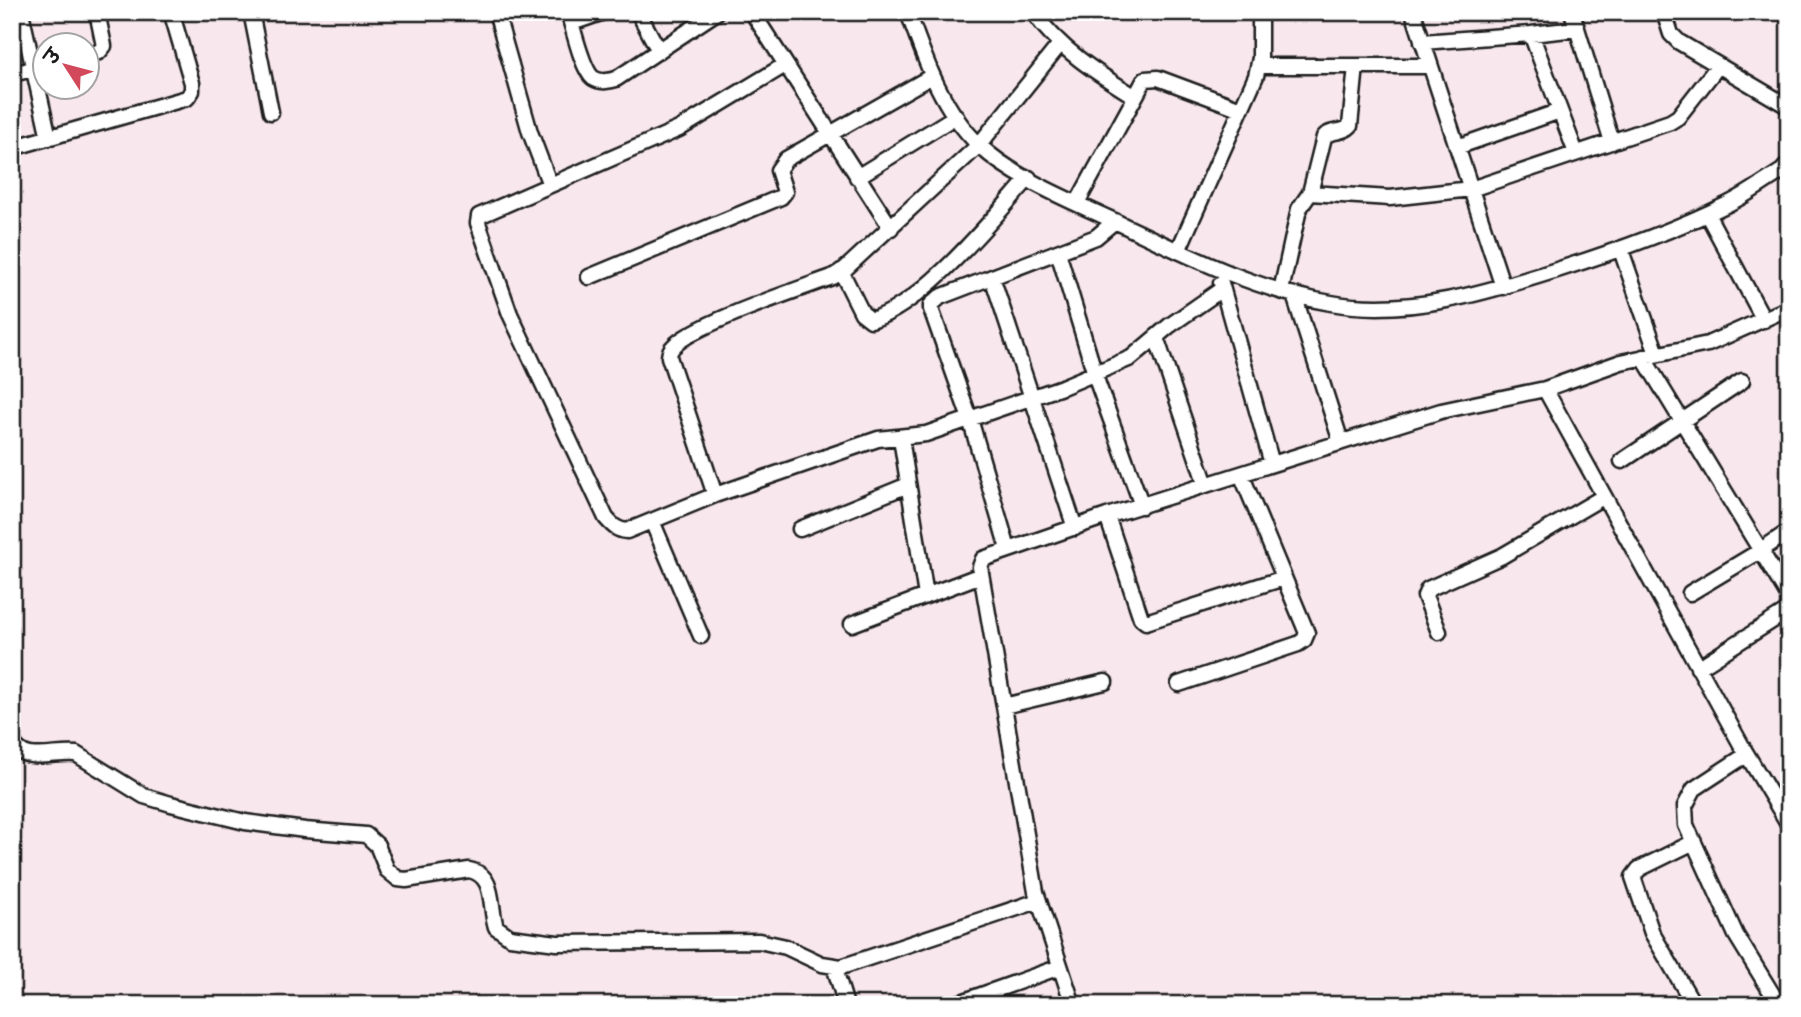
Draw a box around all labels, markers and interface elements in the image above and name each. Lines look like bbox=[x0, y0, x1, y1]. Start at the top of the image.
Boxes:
north arrow bbox=[32, 32, 102, 102]
text: उ bbox=[38, 43, 70, 72]

